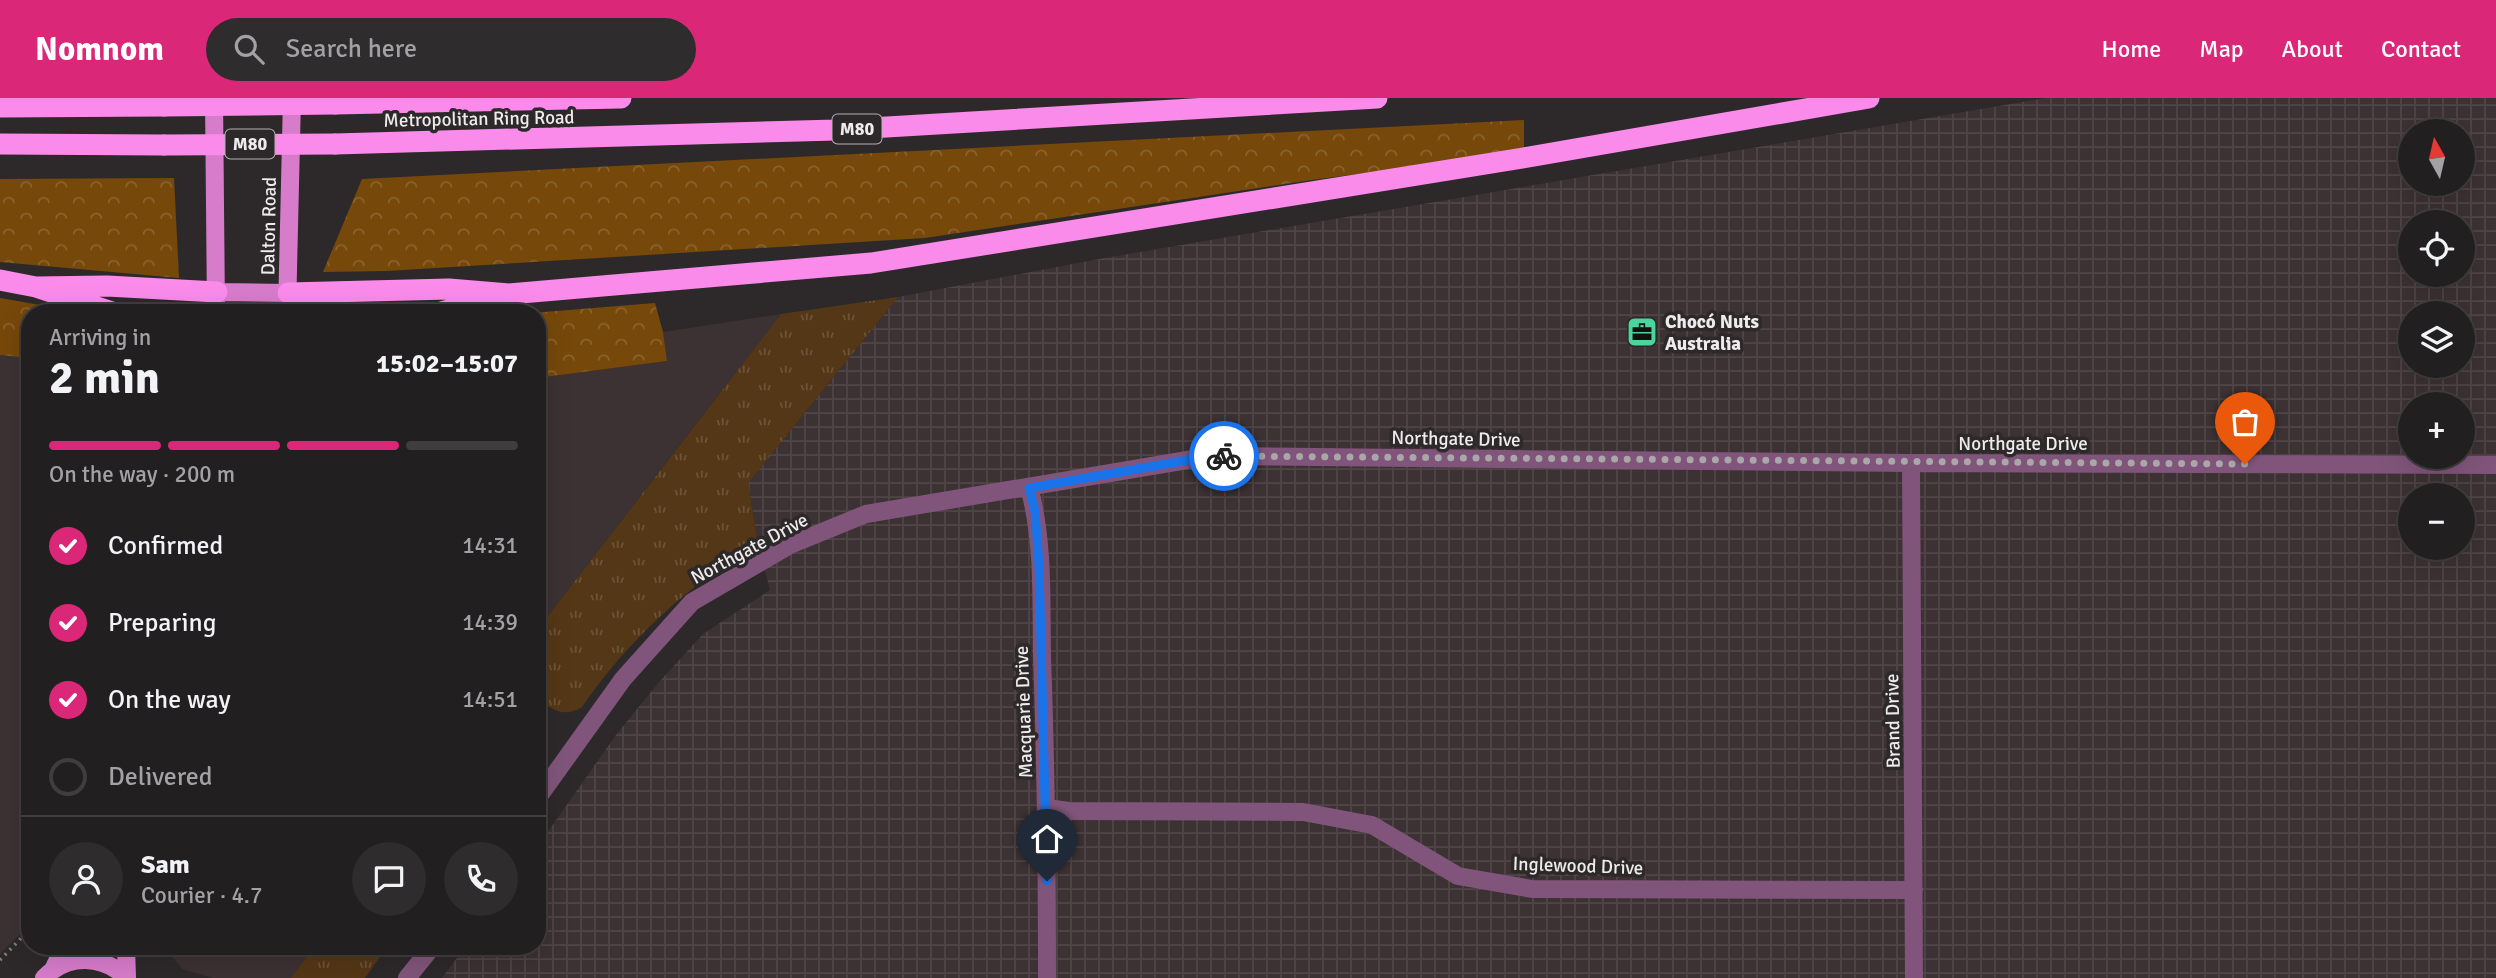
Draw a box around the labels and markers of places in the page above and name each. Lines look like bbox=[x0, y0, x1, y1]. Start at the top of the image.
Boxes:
place label: Chocó Nuts Australia bbox=[1665, 310, 1759, 356]
office icon: Chocó Nuts Australia bbox=[1625, 315, 1659, 349]
pin bbox=[2215, 392, 2275, 464]
pin bbox=[1017, 809, 1077, 881]

